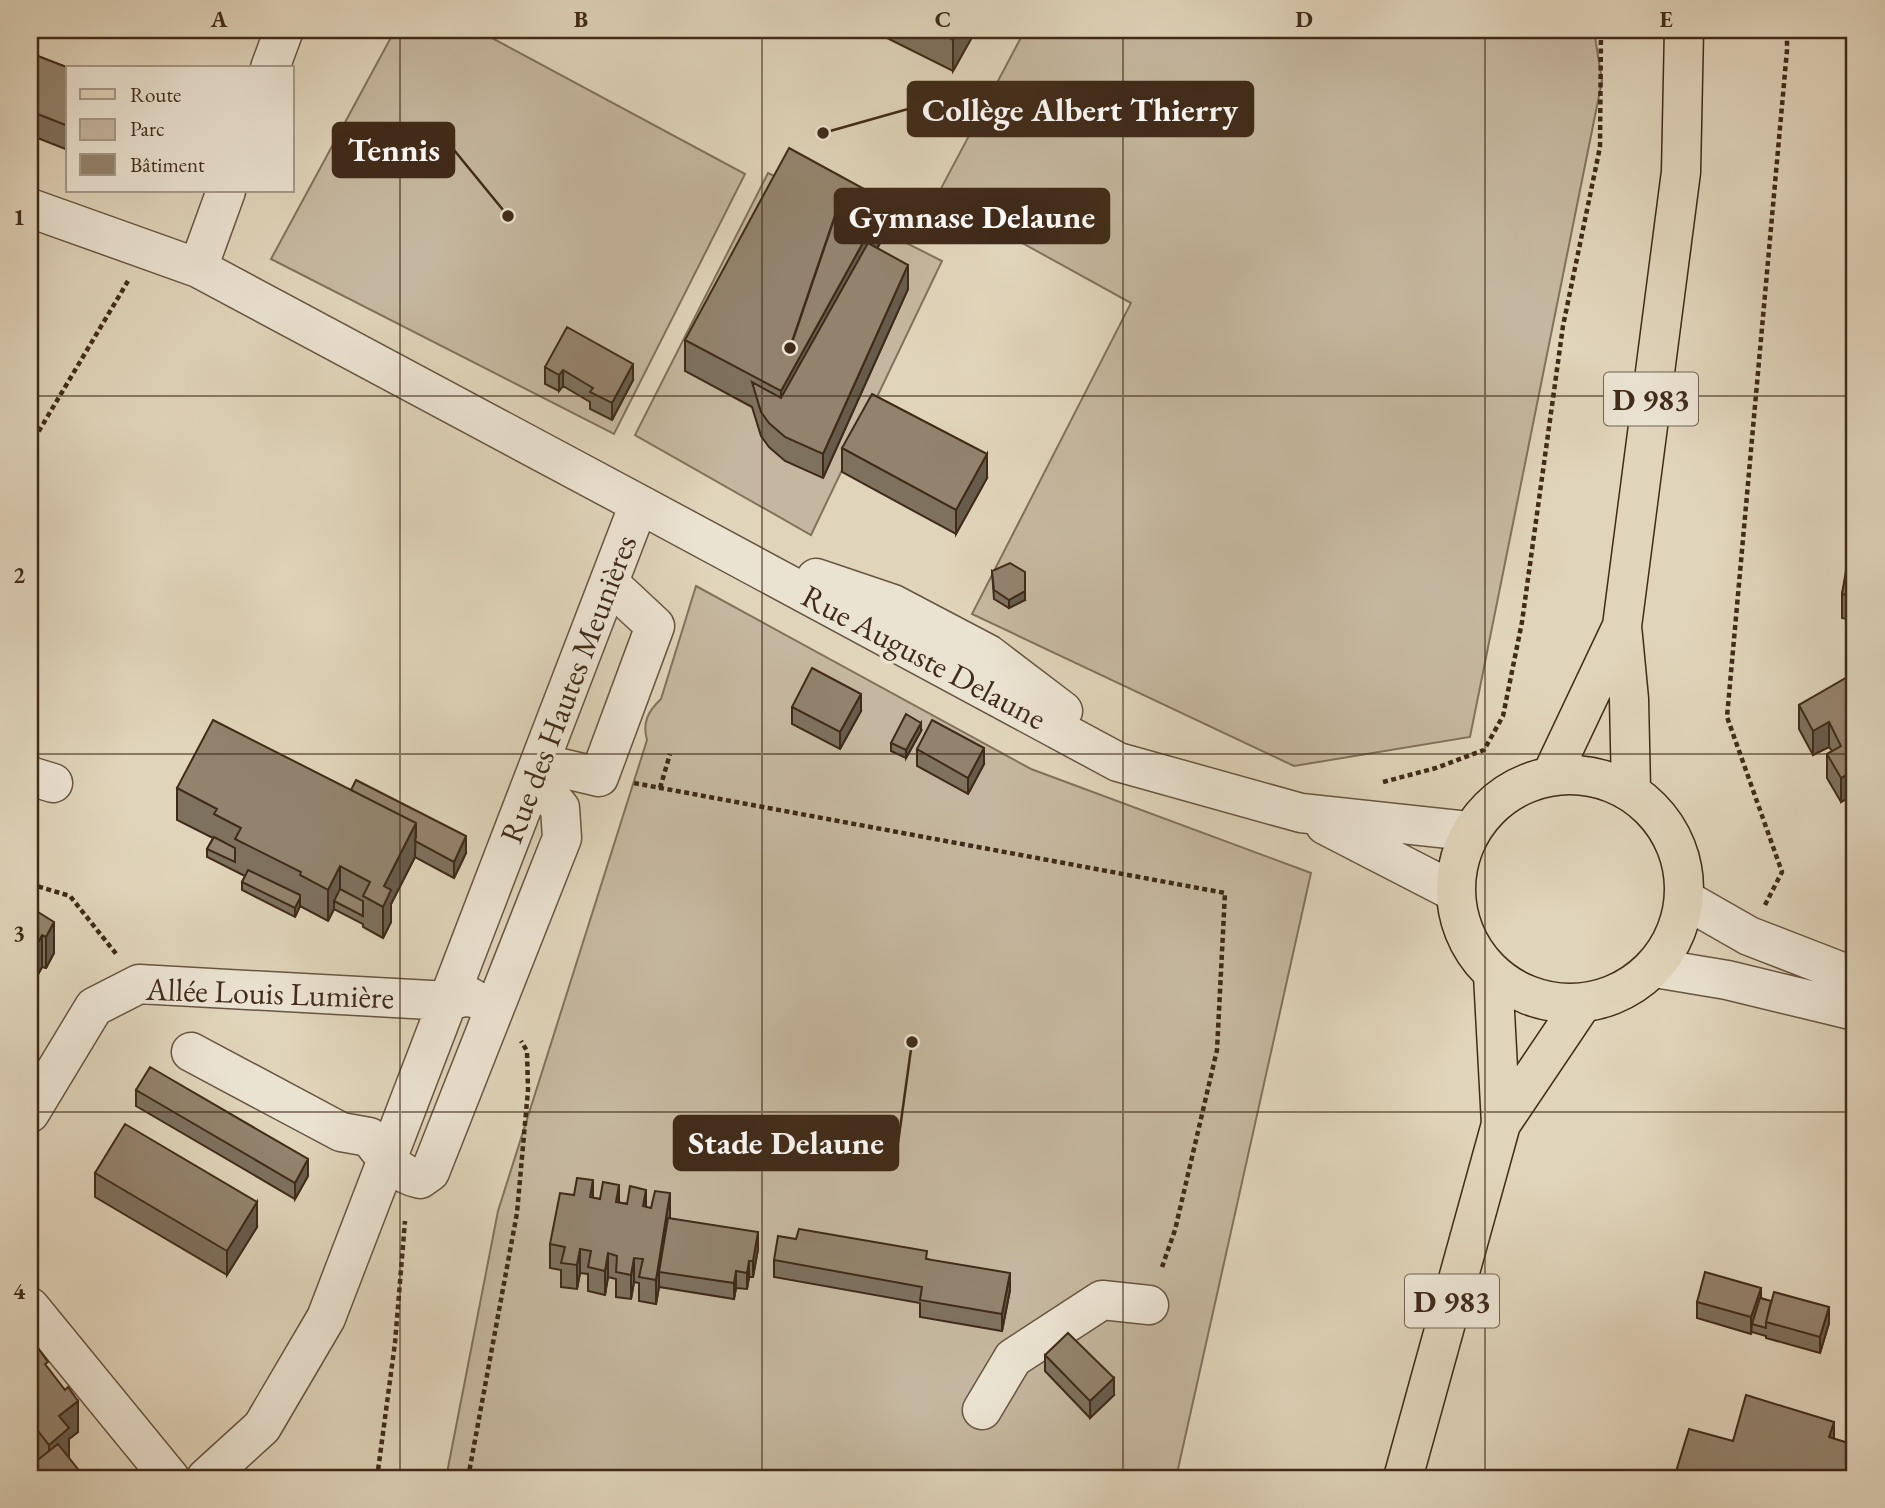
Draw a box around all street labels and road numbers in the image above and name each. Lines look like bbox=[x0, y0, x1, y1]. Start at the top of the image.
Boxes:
road number: D 983 bbox=[1604, 372, 1698, 426]
street label: Rue des Hautes Meunières bbox=[490, 529, 646, 849]
street label: Rue Auguste Delaune bbox=[795, 575, 1053, 739]
street label: Allée Louis Lumière bbox=[144, 968, 395, 1018]
road number: D 983 bbox=[1405, 1274, 1499, 1328]

